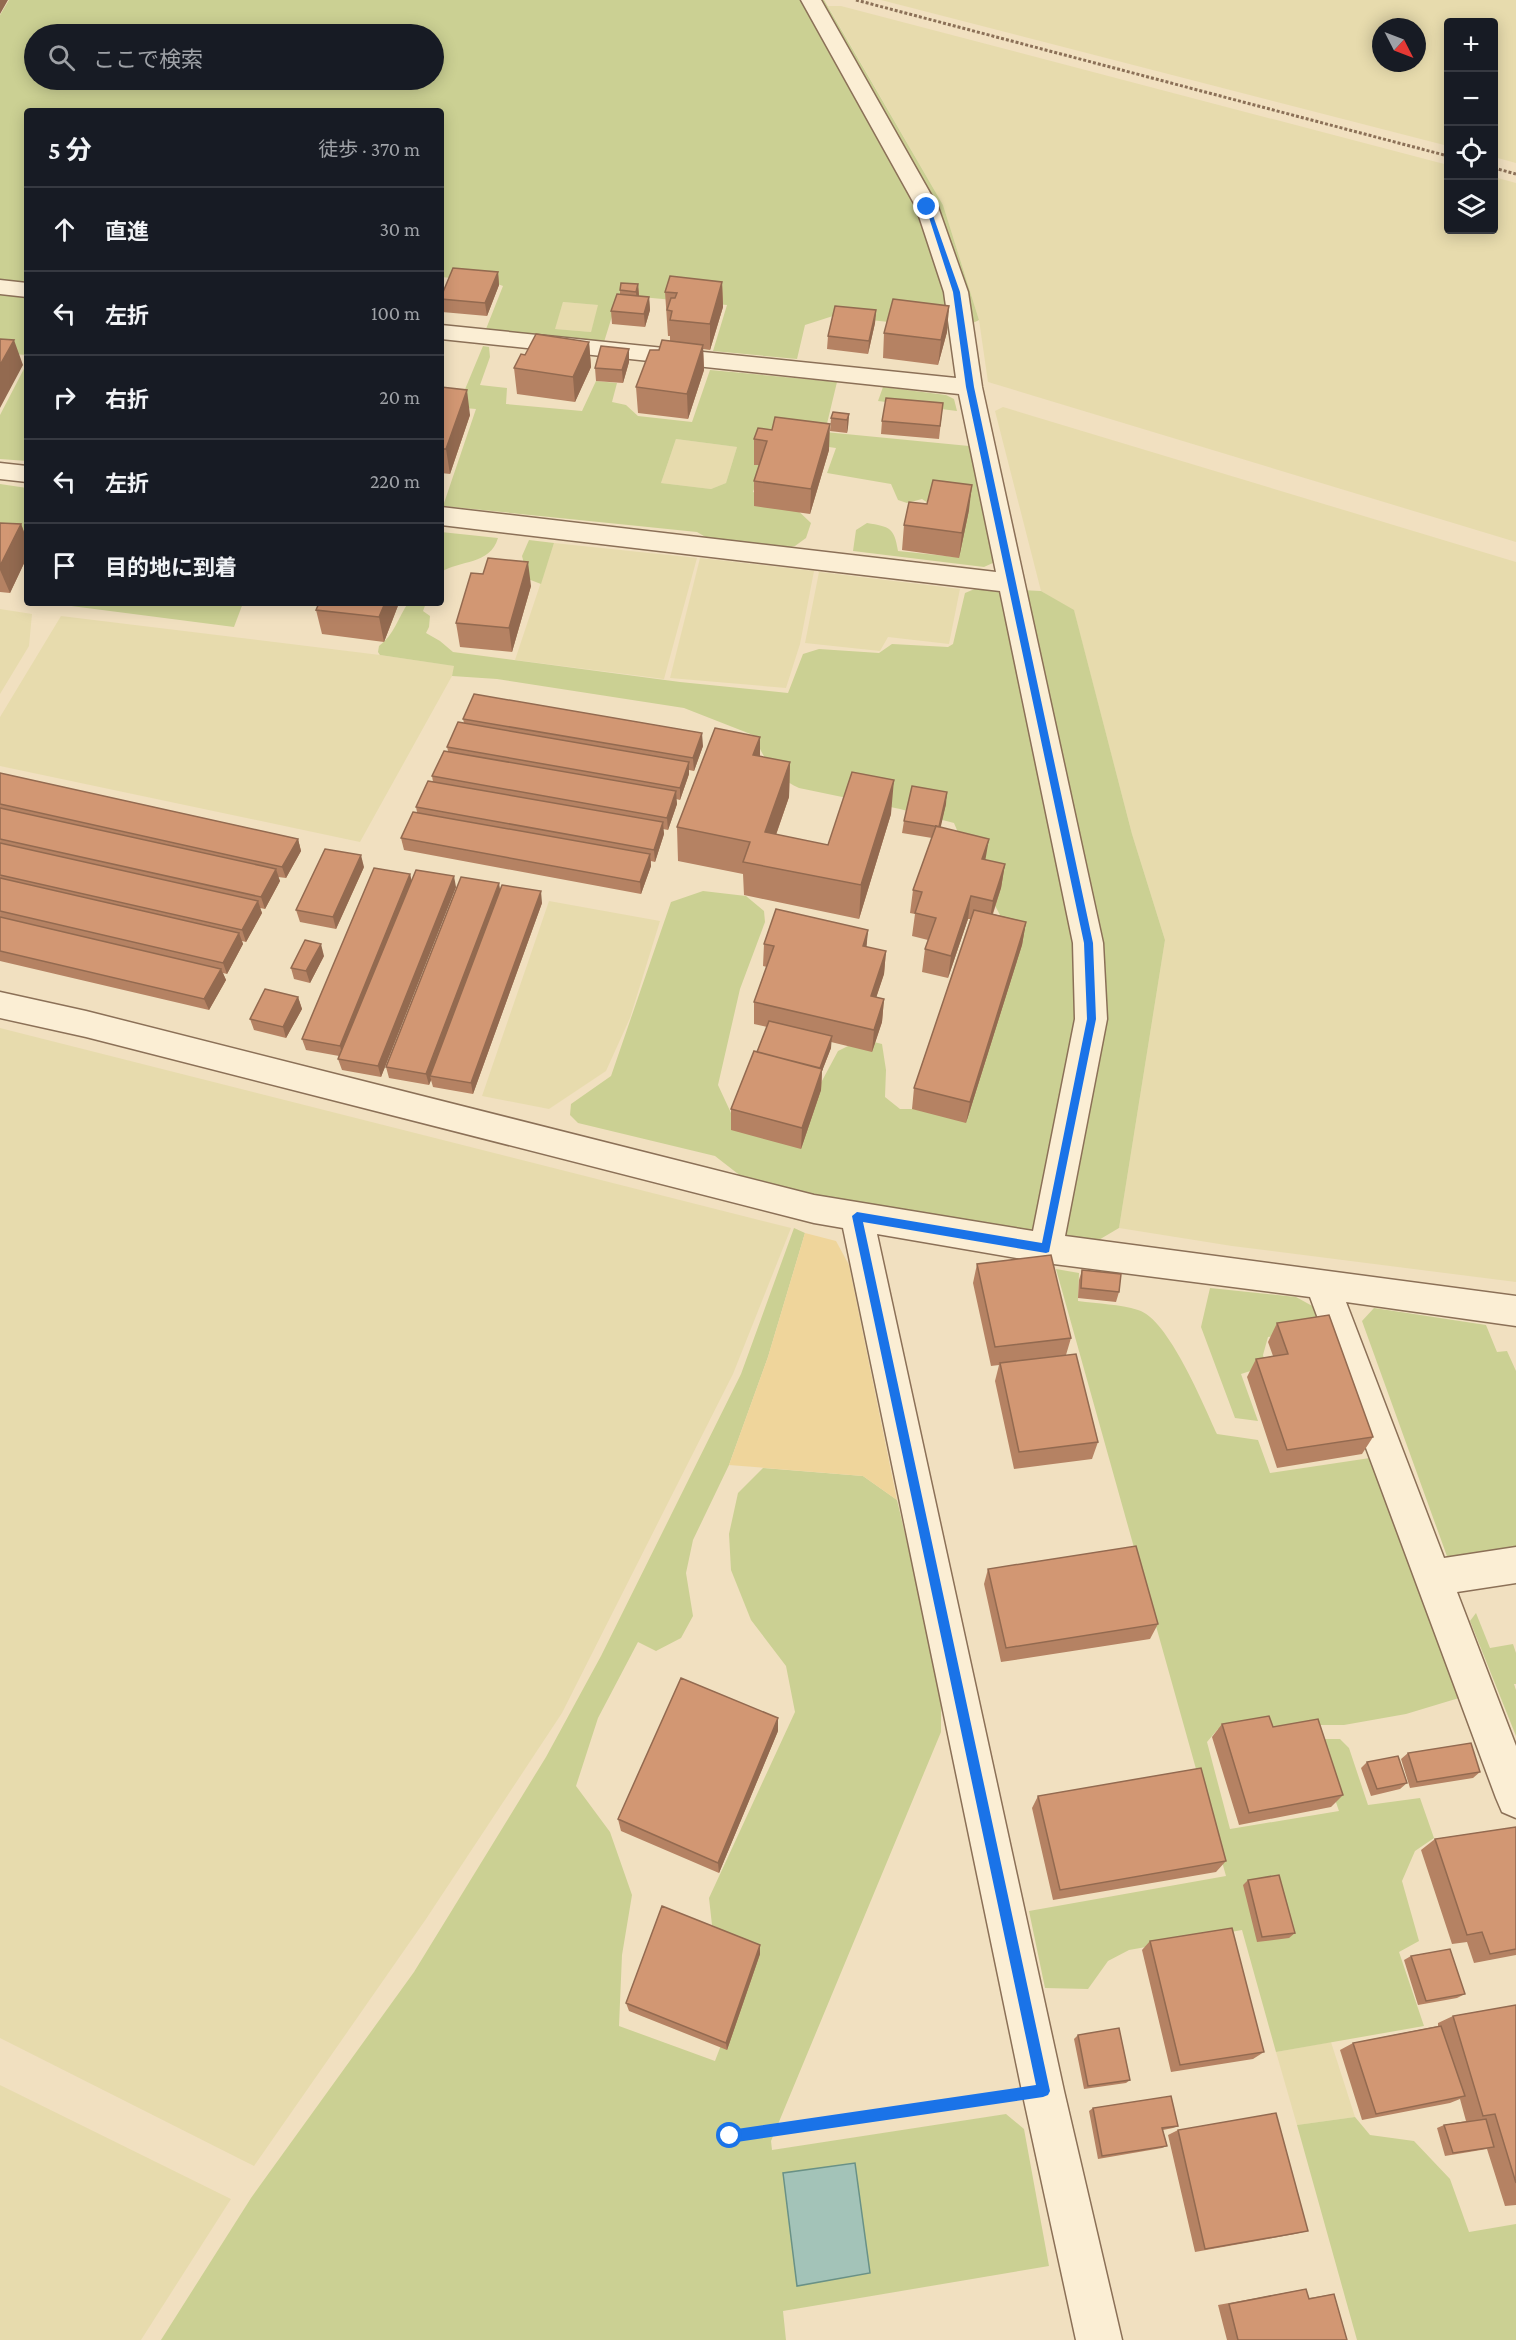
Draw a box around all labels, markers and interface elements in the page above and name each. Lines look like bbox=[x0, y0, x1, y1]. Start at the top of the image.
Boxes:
north arrow bbox=[1372, 18, 1426, 72]
map controls bbox=[1444, 18, 1498, 234]
button: + bbox=[1444, 18, 1498, 72]
search box bbox=[24, 24, 444, 90]
icon: search bbox=[45, 41, 78, 74]
text: ここで検索 bbox=[93, 47, 203, 72]
button: − bbox=[1444, 72, 1498, 126]
button: locate bbox=[1444, 126, 1498, 180]
text: 5 分 bbox=[48, 136, 92, 165]
text: 徒歩 · 370 m bbox=[318, 138, 420, 160]
button: layers bbox=[1444, 180, 1498, 234]
route end bbox=[913, 193, 939, 219]
icon: ahead bbox=[48, 213, 81, 246]
text: 30 m bbox=[379, 218, 420, 240]
text: 直進 bbox=[105, 219, 149, 244]
icon: left bbox=[48, 297, 81, 330]
text: 100 m bbox=[371, 302, 420, 324]
text: 左折 bbox=[105, 303, 149, 328]
icon: right bbox=[48, 381, 81, 414]
text: 20 m bbox=[379, 386, 420, 408]
text: 右折 bbox=[105, 387, 149, 412]
icon: left bbox=[48, 465, 81, 498]
text: 220 m bbox=[370, 470, 420, 492]
text: 左折 bbox=[105, 471, 149, 496]
icon: arrive bbox=[48, 549, 81, 582]
text: 目的地に到着 bbox=[105, 555, 237, 580]
route start bbox=[716, 2122, 742, 2148]

